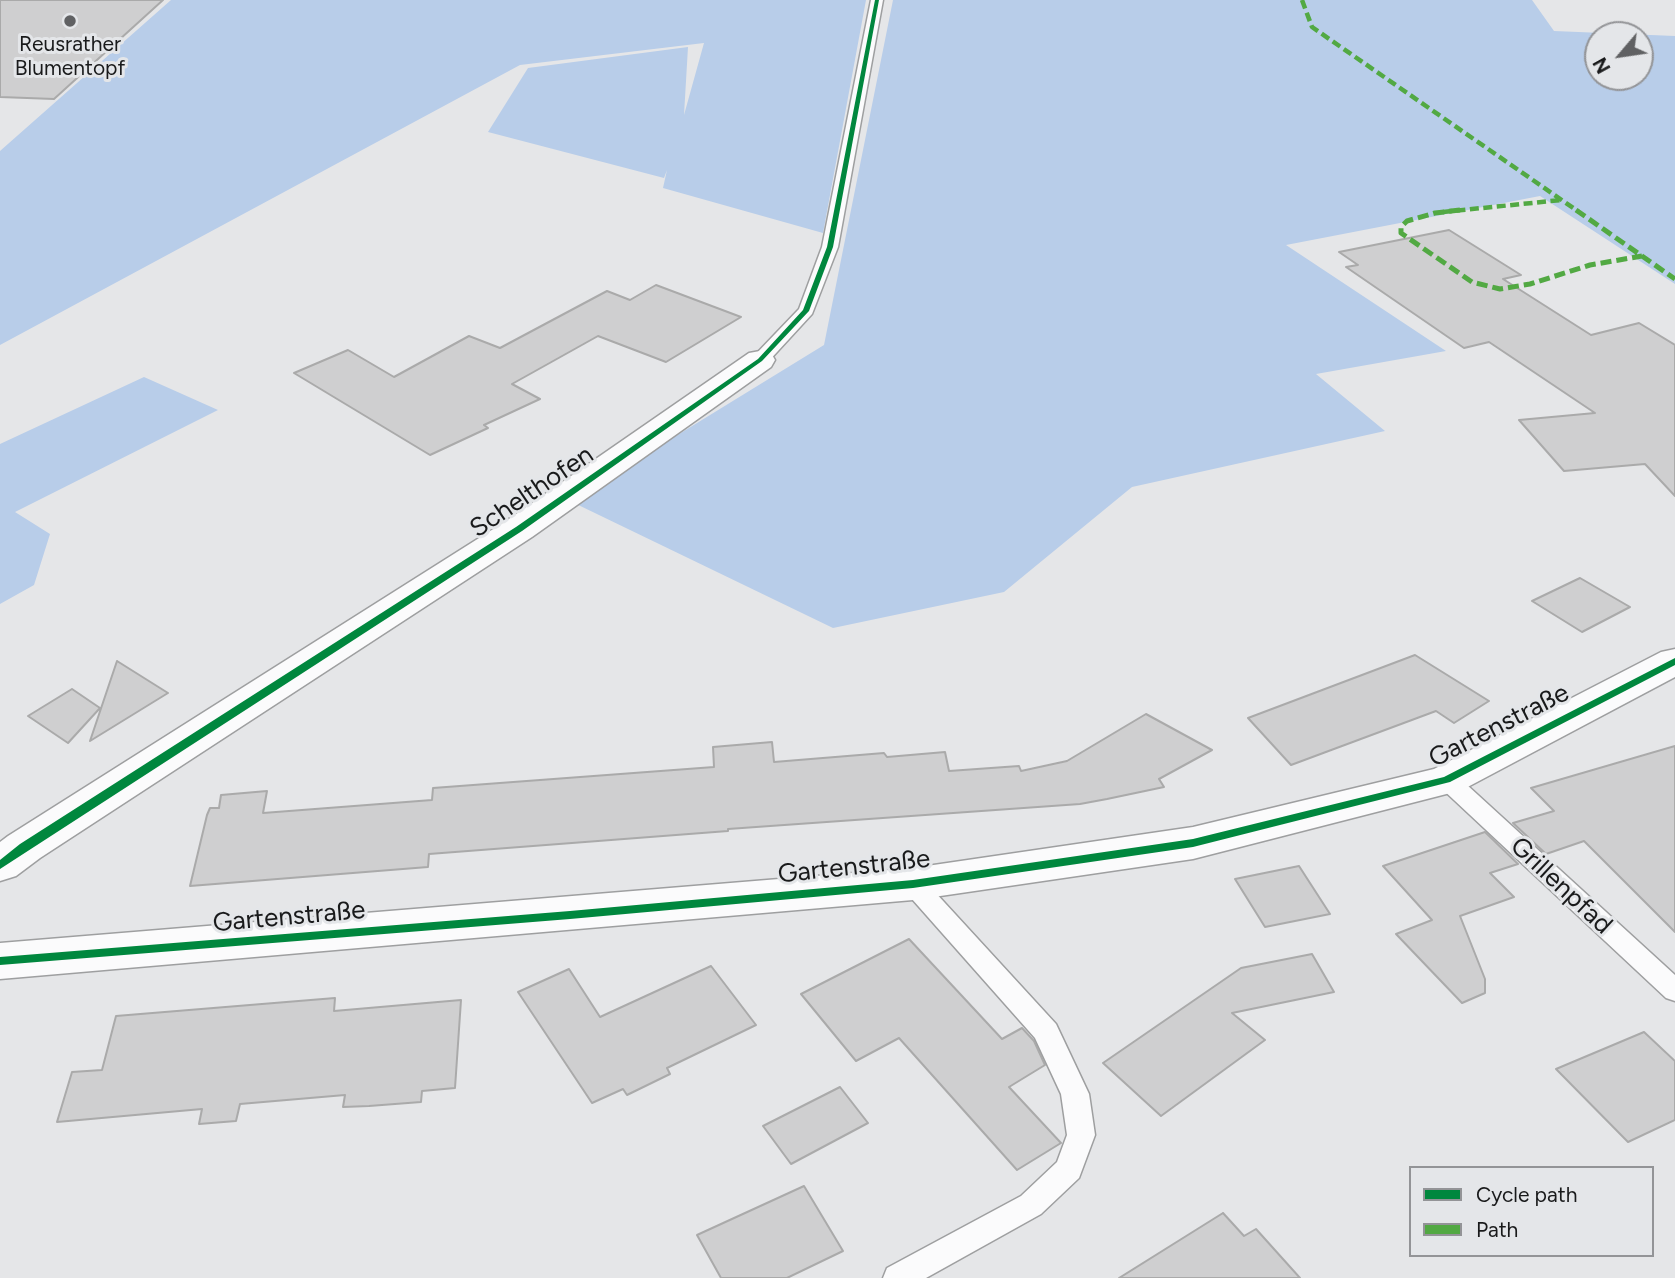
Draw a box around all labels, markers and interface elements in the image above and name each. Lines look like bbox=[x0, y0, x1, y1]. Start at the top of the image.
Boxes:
marker: Reusrather Blumentopf bbox=[62, 13, 78, 29]
north arrow bbox=[1584, 21, 1654, 91]
place label: Reusrather Blumentopf bbox=[15, 32, 125, 82]
text: N bbox=[1588, 53, 1616, 77]
street label: Schelthofen bbox=[464, 439, 600, 545]
street label: Gartenstraße bbox=[1424, 677, 1574, 775]
street label: Grillenpfad bbox=[1504, 831, 1618, 941]
street label: Gartenstraße bbox=[776, 843, 932, 891]
street label: Gartenstraße bbox=[211, 895, 367, 939]
legend bbox=[1409, 1166, 1654, 1257]
text: Cycle path bbox=[1476, 1182, 1577, 1207]
text: Path bbox=[1476, 1217, 1518, 1242]

